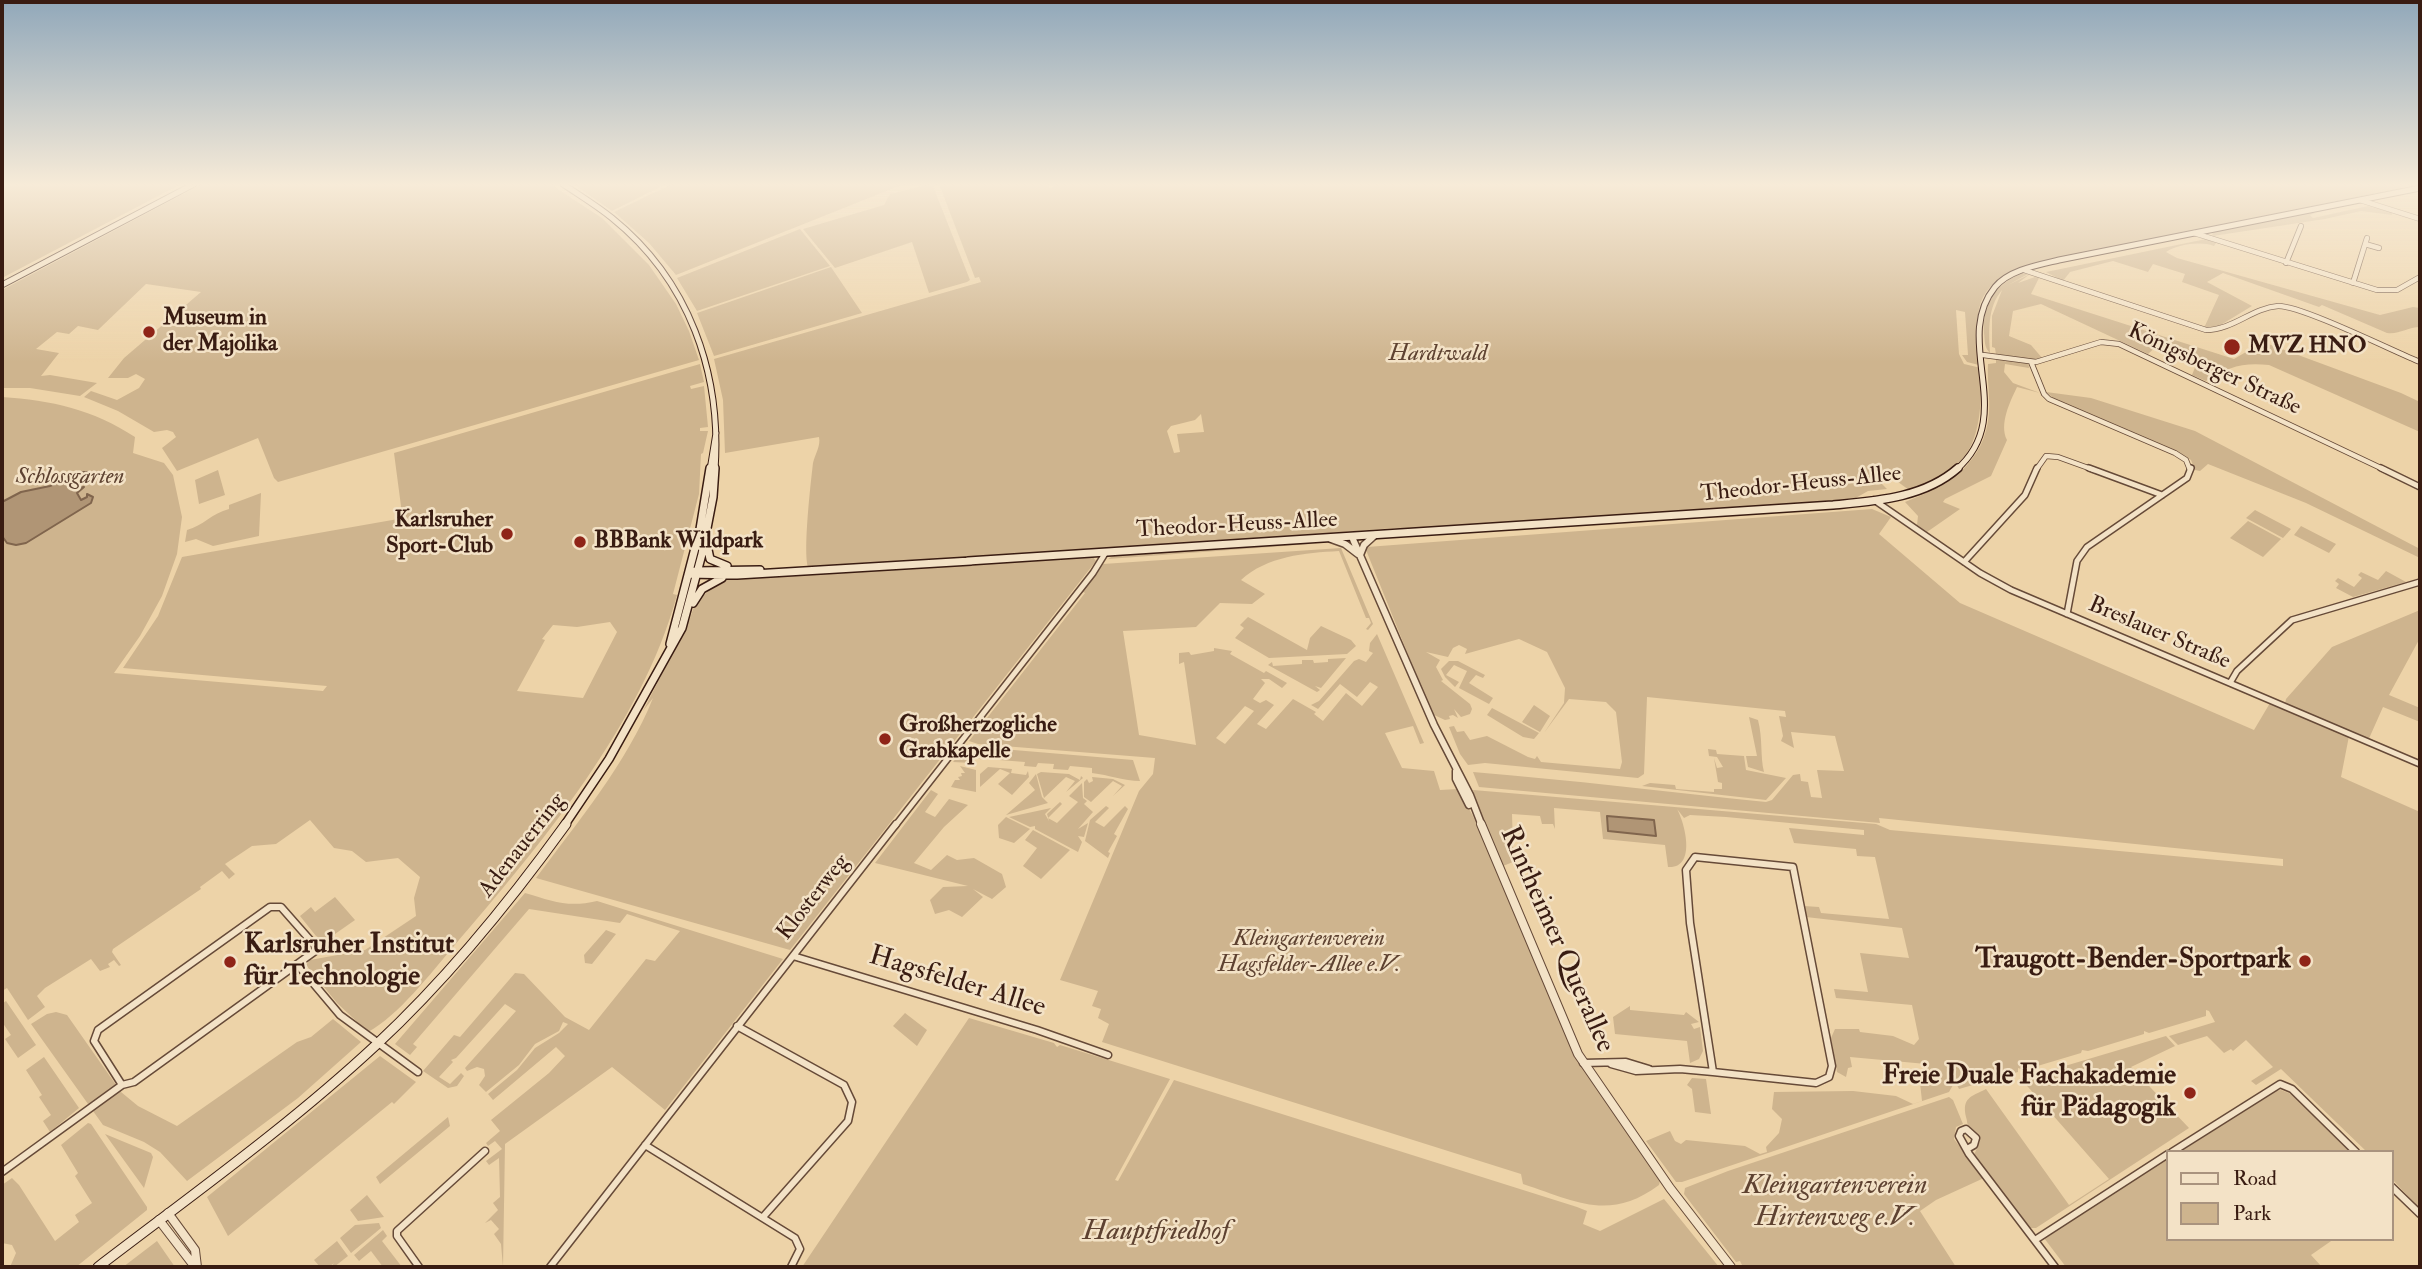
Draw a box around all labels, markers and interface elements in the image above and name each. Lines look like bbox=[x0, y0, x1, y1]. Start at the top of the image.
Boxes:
place label: Museum in der Majolika bbox=[163, 305, 277, 359]
street label: Königsberger Straße bbox=[2123, 318, 2305, 422]
marker: Museum in der Majolika bbox=[141, 324, 157, 340]
place label: MVZ HNO bbox=[2248, 333, 2366, 361]
marker: MVZ HNO bbox=[2222, 337, 2242, 357]
park label: Hardtwald bbox=[1389, 341, 1487, 369]
street label: Theodor-Heuss-Allee bbox=[1699, 461, 1903, 509]
park label: Schlossgarten bbox=[16, 464, 124, 492]
place label: Karlsruher Sport-Club bbox=[386, 507, 493, 561]
street label: Theodor-Heuss-Allee bbox=[1136, 507, 1338, 545]
marker: Karlsruher Sport-Club bbox=[499, 526, 515, 542]
place label: BBBank Wildpark bbox=[594, 528, 763, 556]
marker: BBBank Wildpark bbox=[572, 534, 588, 550]
street label: Breslauer Straße bbox=[2084, 592, 2234, 676]
place label: Großherzogliche Grabkapelle bbox=[899, 712, 1057, 766]
marker: Großherzogliche Grabkapelle bbox=[877, 731, 893, 747]
street label: Adenauerring bbox=[474, 788, 572, 904]
street label: Rintheimer Querallee bbox=[1491, 822, 1621, 1058]
street label: Klosterweg bbox=[772, 850, 856, 946]
park label: Kleingartenverein Hagsfelder-Allee e.V. bbox=[1218, 926, 1400, 980]
place label: Karlsruher Institut für Technologie bbox=[244, 929, 454, 995]
street label: Hagsfelder Allee bbox=[865, 940, 1049, 1026]
place label: Traugott-Bender-Sportpark bbox=[1975, 944, 2291, 978]
marker: Traugott-Bender-Sportpark bbox=[2297, 953, 2313, 969]
marker: Karlsruher Institut für Technologie bbox=[222, 954, 238, 970]
place label: Freie Duale Fachakademie für Pädagogik bbox=[1882, 1060, 2176, 1126]
marker: Freie Duale Fachakademie für Pädagogik bbox=[2182, 1085, 2198, 1101]
legend bbox=[2166, 1150, 2394, 1241]
text: Road bbox=[2233, 1165, 2277, 1192]
park label: Kleingartenverein Hirtenweg e.V. bbox=[1743, 1170, 1927, 1236]
text: Park bbox=[2233, 1200, 2271, 1227]
park label: Hauptfriedhof bbox=[1083, 1216, 1229, 1250]

